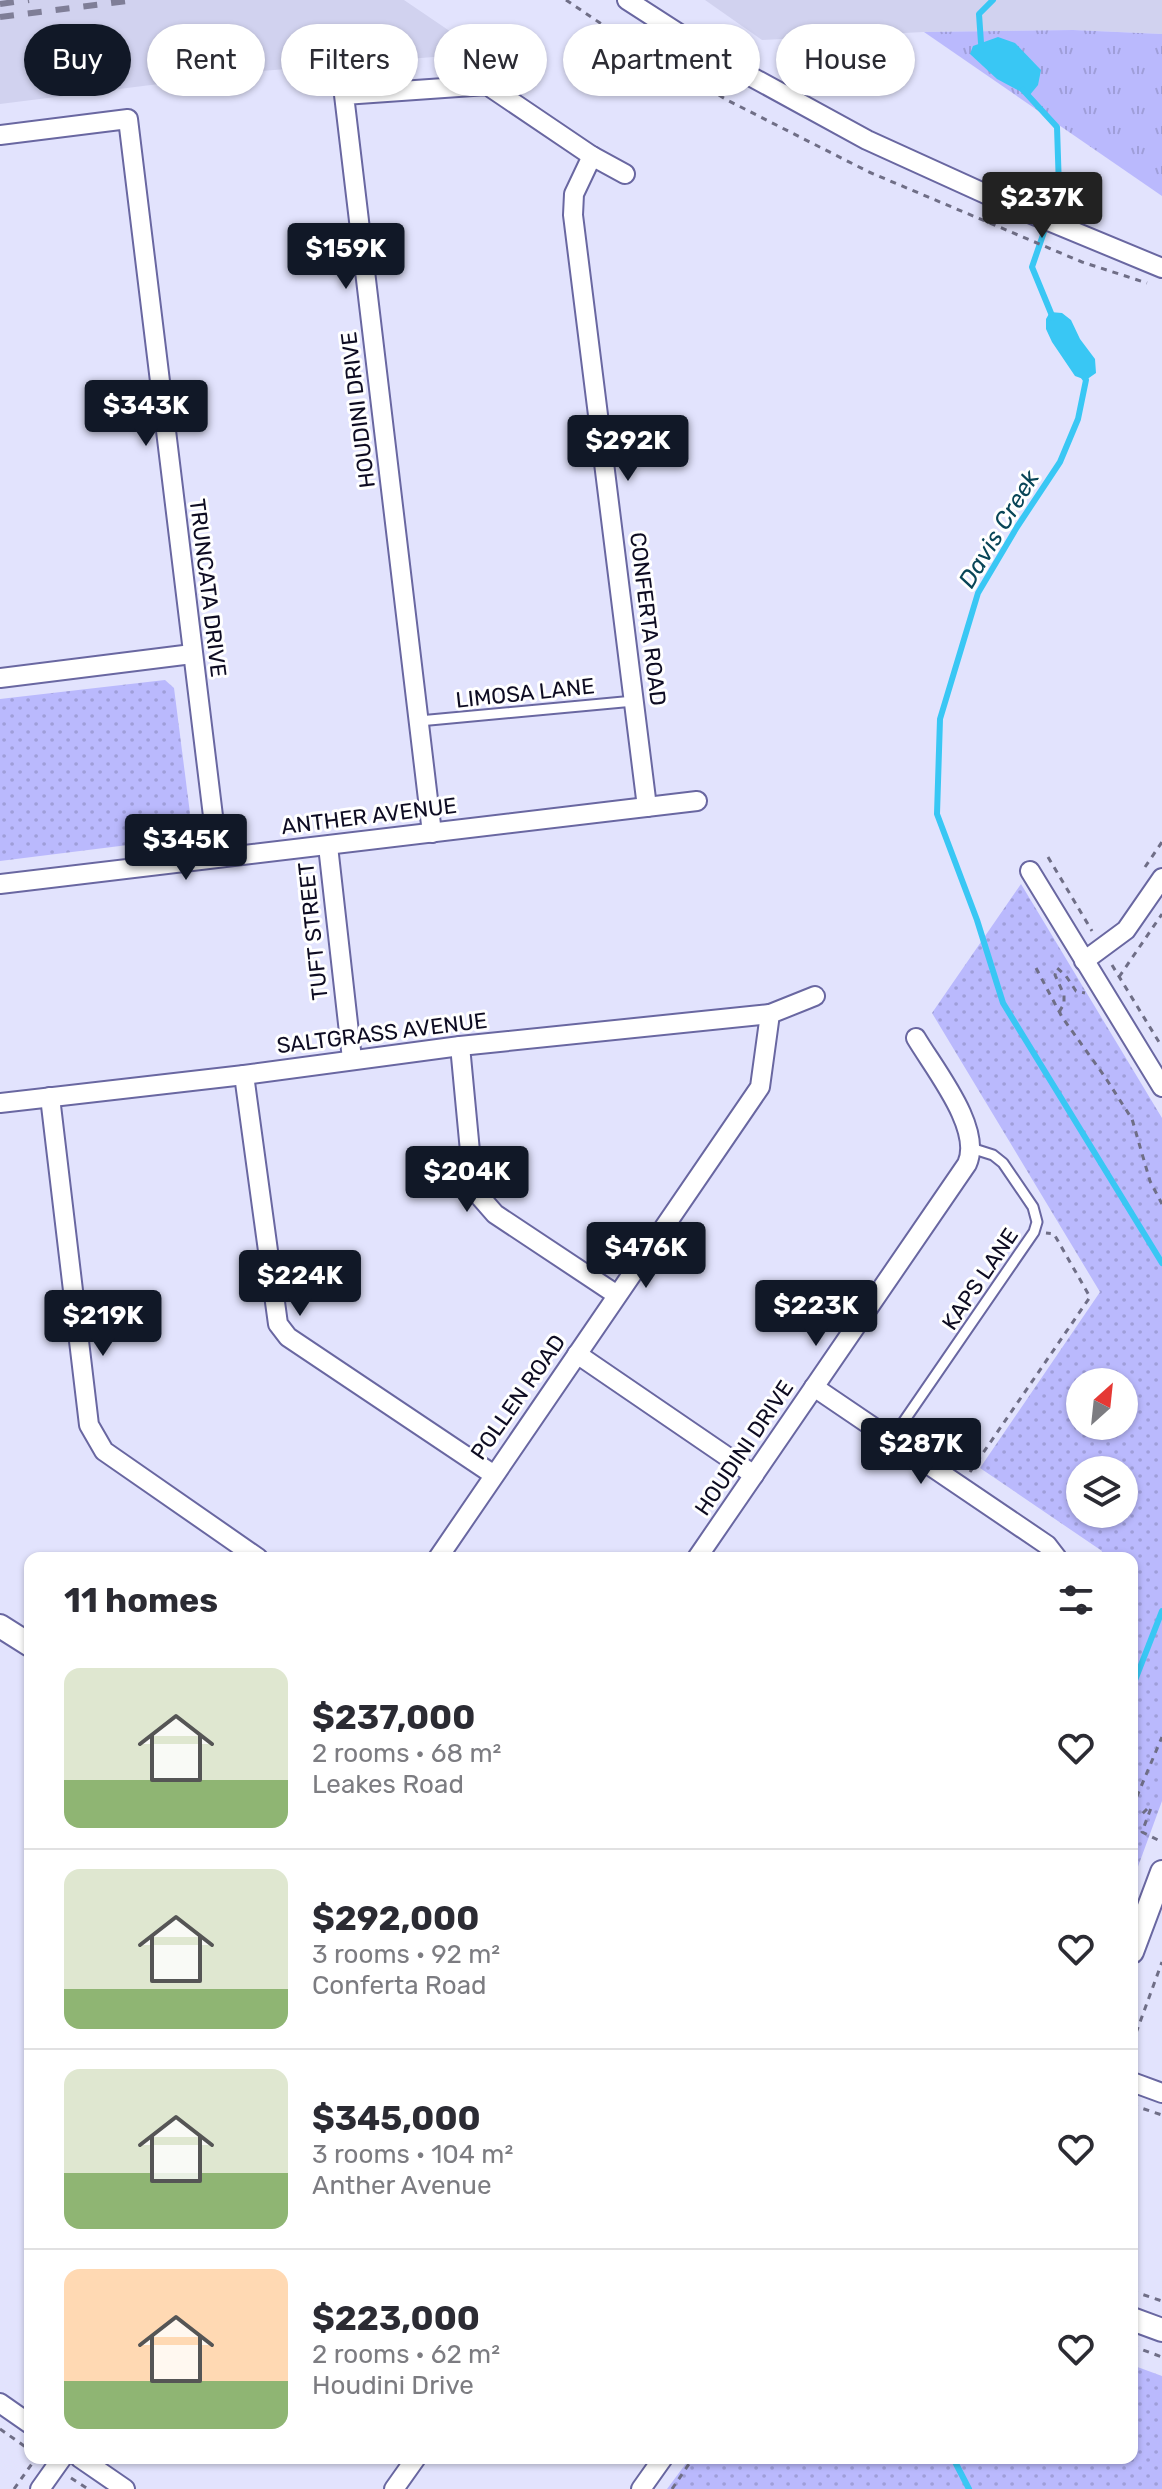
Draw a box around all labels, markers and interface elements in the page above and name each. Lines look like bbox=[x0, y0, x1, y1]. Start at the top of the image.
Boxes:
chip: Buy bbox=[24, 24, 131, 96]
chip: Rent bbox=[147, 24, 265, 96]
chip: Filters bbox=[281, 24, 418, 96]
chip: New bbox=[434, 24, 547, 96]
chip: Apartment bbox=[563, 24, 760, 96]
chip: House bbox=[776, 24, 915, 96]
pin: $237K bbox=[986, 172, 1098, 240]
text: $237K bbox=[1000, 182, 1084, 213]
pin: $159K bbox=[290, 223, 402, 291]
text: $159K bbox=[306, 233, 387, 264]
street label: HOUDINI DRIVE bbox=[335, 330, 381, 490]
pin: $343K bbox=[90, 380, 202, 448]
text: $343K bbox=[103, 390, 189, 421]
pin: $292K bbox=[572, 415, 684, 483]
text: $292K bbox=[585, 425, 671, 456]
water label: Davis Creek bbox=[953, 465, 1045, 593]
street label: TRUNCATA DRIVE bbox=[184, 497, 232, 679]
street label: CONFERTA ROAD bbox=[624, 531, 672, 707]
street label: LIMOSA LANE bbox=[454, 672, 596, 714]
street label: ANTHER AVENUE bbox=[280, 792, 458, 840]
pin: $345K bbox=[130, 814, 242, 882]
text: $345K bbox=[143, 824, 229, 855]
street label: TUFT STREET bbox=[292, 860, 334, 1001]
street label: SALTGRASS AVENUE bbox=[275, 1007, 489, 1059]
pin: $204K bbox=[411, 1146, 523, 1214]
text: $204K bbox=[424, 1156, 510, 1187]
pin: $476K bbox=[590, 1222, 702, 1290]
street label: KAPS LANE bbox=[936, 1223, 1024, 1335]
text: $476K bbox=[605, 1232, 687, 1263]
pin: $224K bbox=[244, 1250, 356, 1318]
text: $224K bbox=[257, 1260, 343, 1291]
pin: $223K bbox=[760, 1280, 872, 1348]
pin: $219K bbox=[47, 1290, 159, 1358]
text: $223K bbox=[773, 1290, 859, 1321]
text: $219K bbox=[62, 1300, 144, 1331]
street label: POLLEN ROAD bbox=[465, 1329, 571, 1465]
north arrow bbox=[1066, 1368, 1138, 1440]
map controls bbox=[1066, 1368, 1138, 1528]
street label: HOUDINI DRIVE bbox=[689, 1375, 799, 1521]
pin: $287K bbox=[865, 1418, 977, 1486]
text: $287K bbox=[879, 1428, 963, 1459]
button: layers bbox=[1066, 1456, 1138, 1528]
icon: filters bbox=[1054, 1578, 1098, 1622]
text: 11 homes bbox=[64, 1580, 218, 1621]
text: $237,000 bbox=[312, 1697, 475, 1738]
icon: home bbox=[128, 1700, 224, 1796]
icon: heart bbox=[1054, 1726, 1098, 1770]
text: 2 rooms · 68 m² bbox=[312, 1738, 501, 1769]
text: Leakes Road bbox=[312, 1769, 464, 1800]
text: $292,000 bbox=[312, 1898, 479, 1939]
icon: home bbox=[128, 1901, 224, 1997]
icon: heart bbox=[1054, 1927, 1098, 1971]
text: 3 rooms · 92 m² bbox=[312, 1939, 500, 1970]
text: Conferta Road bbox=[312, 1970, 487, 2001]
text: $345,000 bbox=[312, 2098, 481, 2139]
icon: home bbox=[128, 2101, 224, 2197]
icon: heart bbox=[1054, 2127, 1098, 2171]
text: 3 rooms · 104 m² bbox=[312, 2139, 513, 2170]
text: Anther Avenue bbox=[312, 2170, 492, 2201]
text: $223,000 bbox=[312, 2298, 480, 2339]
icon: home bbox=[128, 2301, 224, 2397]
icon: heart bbox=[1054, 2327, 1098, 2371]
text: 2 rooms · 62 m² bbox=[312, 2339, 500, 2370]
text: Houdini Drive bbox=[312, 2370, 474, 2401]

